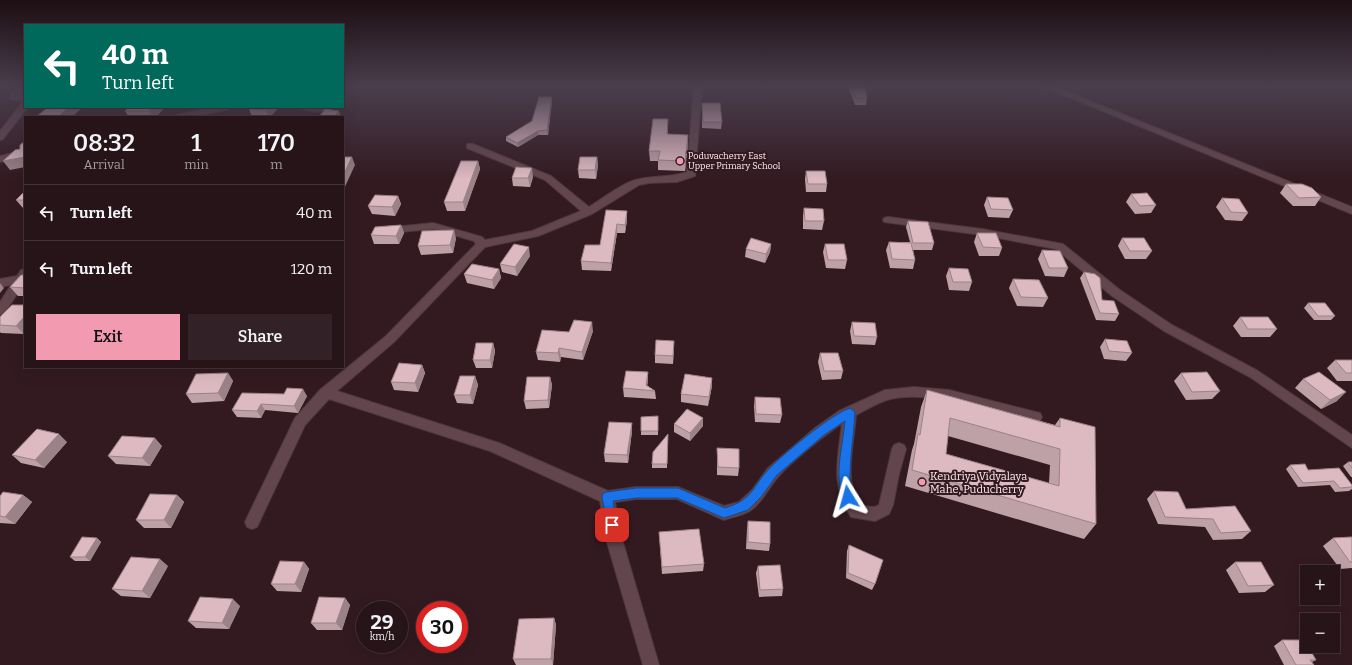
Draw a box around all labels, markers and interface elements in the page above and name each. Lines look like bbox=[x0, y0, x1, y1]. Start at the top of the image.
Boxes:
text: 40 m bbox=[102, 38, 169, 71]
icon: left bbox=[36, 40, 88, 92]
text: Turn left bbox=[102, 72, 174, 94]
text: 08:32 bbox=[73, 129, 135, 157]
text: 1 bbox=[191, 129, 202, 157]
text: 170 bbox=[258, 129, 295, 157]
place label: Poduvacherry East Upper Primary School bbox=[688, 151, 781, 171]
marker: Poduvacherry East Upper Primary School bbox=[675, 156, 685, 166]
text: Arrival bbox=[84, 157, 125, 172]
text: min bbox=[184, 157, 209, 172]
text: m bbox=[270, 157, 283, 172]
icon: left bbox=[36, 202, 58, 224]
text: Turn left bbox=[70, 204, 132, 222]
text: 40 m bbox=[296, 204, 332, 222]
icon: left bbox=[36, 258, 58, 280]
text: Turn left bbox=[70, 260, 132, 278]
text: 120 m bbox=[291, 260, 332, 278]
button: Exit bbox=[36, 314, 180, 360]
button: Share bbox=[188, 314, 332, 360]
place label: Kendriya Vidyalaya Mahe, Puducherry bbox=[930, 470, 1027, 496]
position arrow bbox=[827, 476, 869, 518]
marker: Kendriya Vidyalaya Mahe, Puducherry bbox=[917, 477, 927, 487]
pin bbox=[595, 508, 629, 542]
icon: arrive bbox=[601, 514, 623, 536]
map controls bbox=[1300, 565, 1340, 653]
button: + bbox=[1300, 565, 1340, 605]
speed limit sign: 30 bbox=[416, 601, 468, 653]
text: 29 bbox=[370, 610, 394, 634]
button: − bbox=[1300, 613, 1340, 653]
text: km/h bbox=[370, 631, 394, 643]

